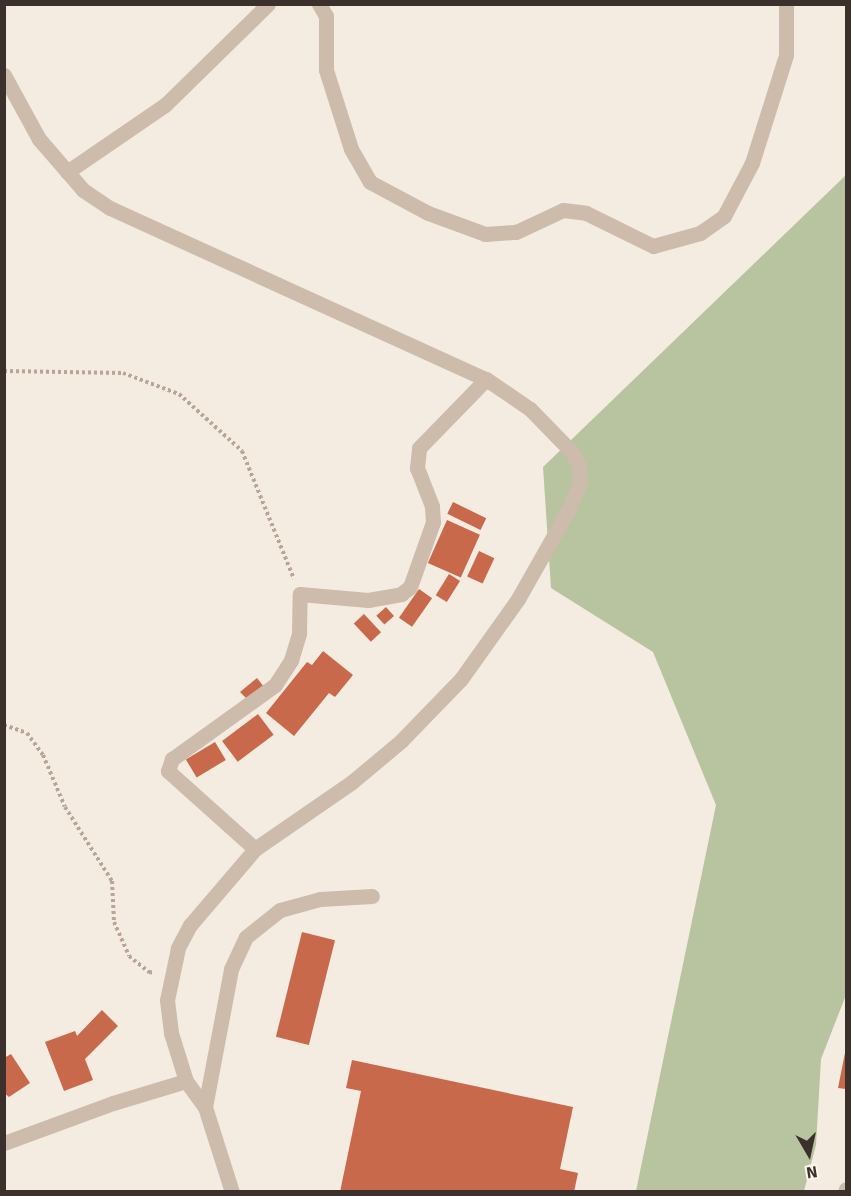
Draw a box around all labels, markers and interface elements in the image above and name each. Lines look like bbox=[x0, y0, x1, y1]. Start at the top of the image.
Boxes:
north arrow bbox=[779, 1124, 839, 1184]
text: N bbox=[805, 1161, 819, 1183]

